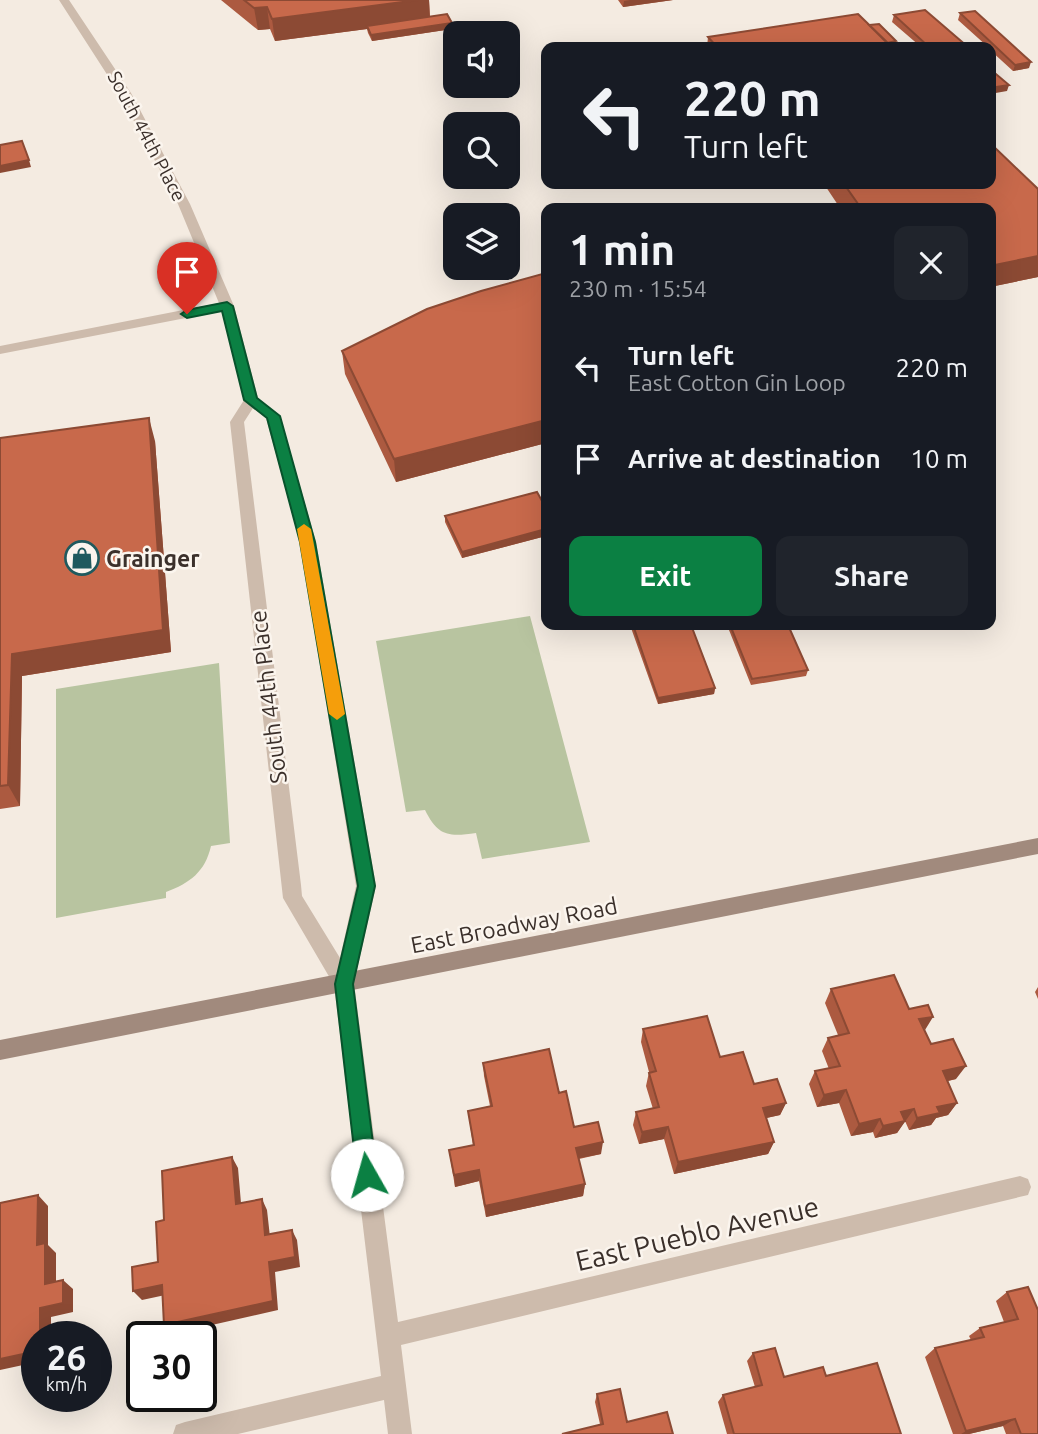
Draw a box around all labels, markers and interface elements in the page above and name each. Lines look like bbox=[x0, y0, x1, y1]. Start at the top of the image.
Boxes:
map controls bbox=[443, 21, 520, 280]
button: sound bbox=[443, 21, 520, 98]
street label: South 44th Place bbox=[103, 67, 191, 205]
icon: left bbox=[569, 70, 660, 161]
text: 220 m bbox=[684, 70, 821, 125]
button: search bbox=[443, 112, 520, 189]
text: Turn left bbox=[684, 128, 808, 164]
button: layers bbox=[443, 203, 520, 280]
text: 1 min bbox=[569, 226, 675, 273]
button: close bbox=[894, 226, 968, 300]
pin bbox=[157, 242, 217, 314]
icon: arrive bbox=[168, 253, 206, 291]
text: 230 m · 15:54 bbox=[569, 276, 707, 301]
text: Turn left bbox=[628, 341, 734, 370]
icon: left bbox=[569, 349, 607, 387]
text: 220 m bbox=[896, 353, 968, 382]
text: East Cotton Gin Loop bbox=[628, 370, 846, 395]
icon: arrive bbox=[569, 440, 607, 478]
text: Arrive at destination bbox=[628, 444, 881, 473]
text: 10 m bbox=[910, 444, 968, 473]
button: Exit bbox=[569, 536, 762, 616]
button: Share bbox=[776, 536, 968, 616]
shop icon: Grainger bbox=[63, 539, 101, 577]
place label: Grainger bbox=[106, 546, 200, 571]
street label: South 44th Place bbox=[245, 609, 291, 785]
street label: East Broadway Road bbox=[409, 893, 619, 957]
position arrow bbox=[330, 1138, 404, 1212]
street label: East Pueblo Avenue bbox=[572, 1190, 822, 1276]
speed limit sign: 30 bbox=[126, 1321, 217, 1412]
text: 26 bbox=[47, 1337, 86, 1377]
text: km/h bbox=[46, 1374, 87, 1394]

